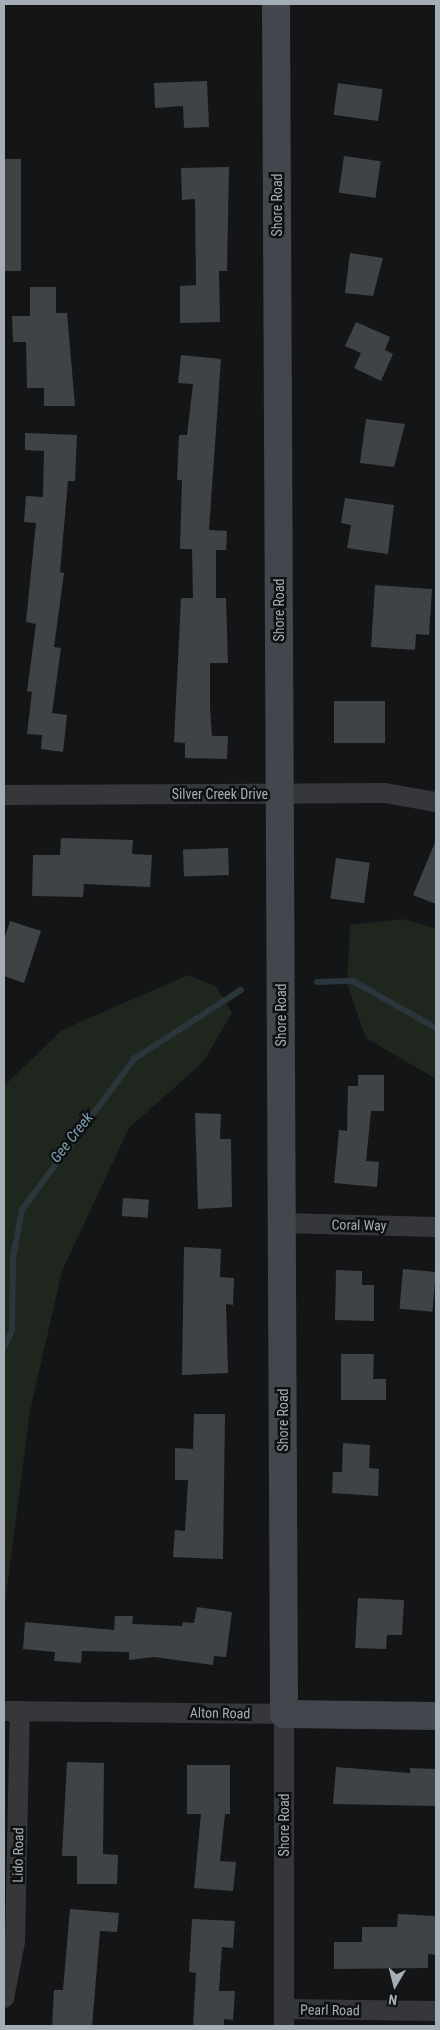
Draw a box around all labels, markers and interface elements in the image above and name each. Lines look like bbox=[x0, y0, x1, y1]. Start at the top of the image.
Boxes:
street label: Shore Road bbox=[269, 173, 285, 237]
street label: Shore Road bbox=[271, 578, 287, 642]
street label: Silver Creek Drive bbox=[172, 786, 268, 802]
street label: Shore Road bbox=[273, 983, 289, 1047]
water label: Gee Creek bbox=[47, 1109, 97, 1167]
street label: Coral Way bbox=[331, 1216, 387, 1234]
street label: Shore Road bbox=[275, 1388, 291, 1452]
street label: Alton Road bbox=[190, 1704, 250, 1722]
street label: Shore Road bbox=[276, 1793, 292, 1857]
street label: Lido Road bbox=[9, 1827, 27, 1883]
north arrow bbox=[370, 1960, 420, 2010]
text: N bbox=[388, 1991, 398, 2008]
street label: Pearl Road bbox=[300, 2001, 360, 2019]

